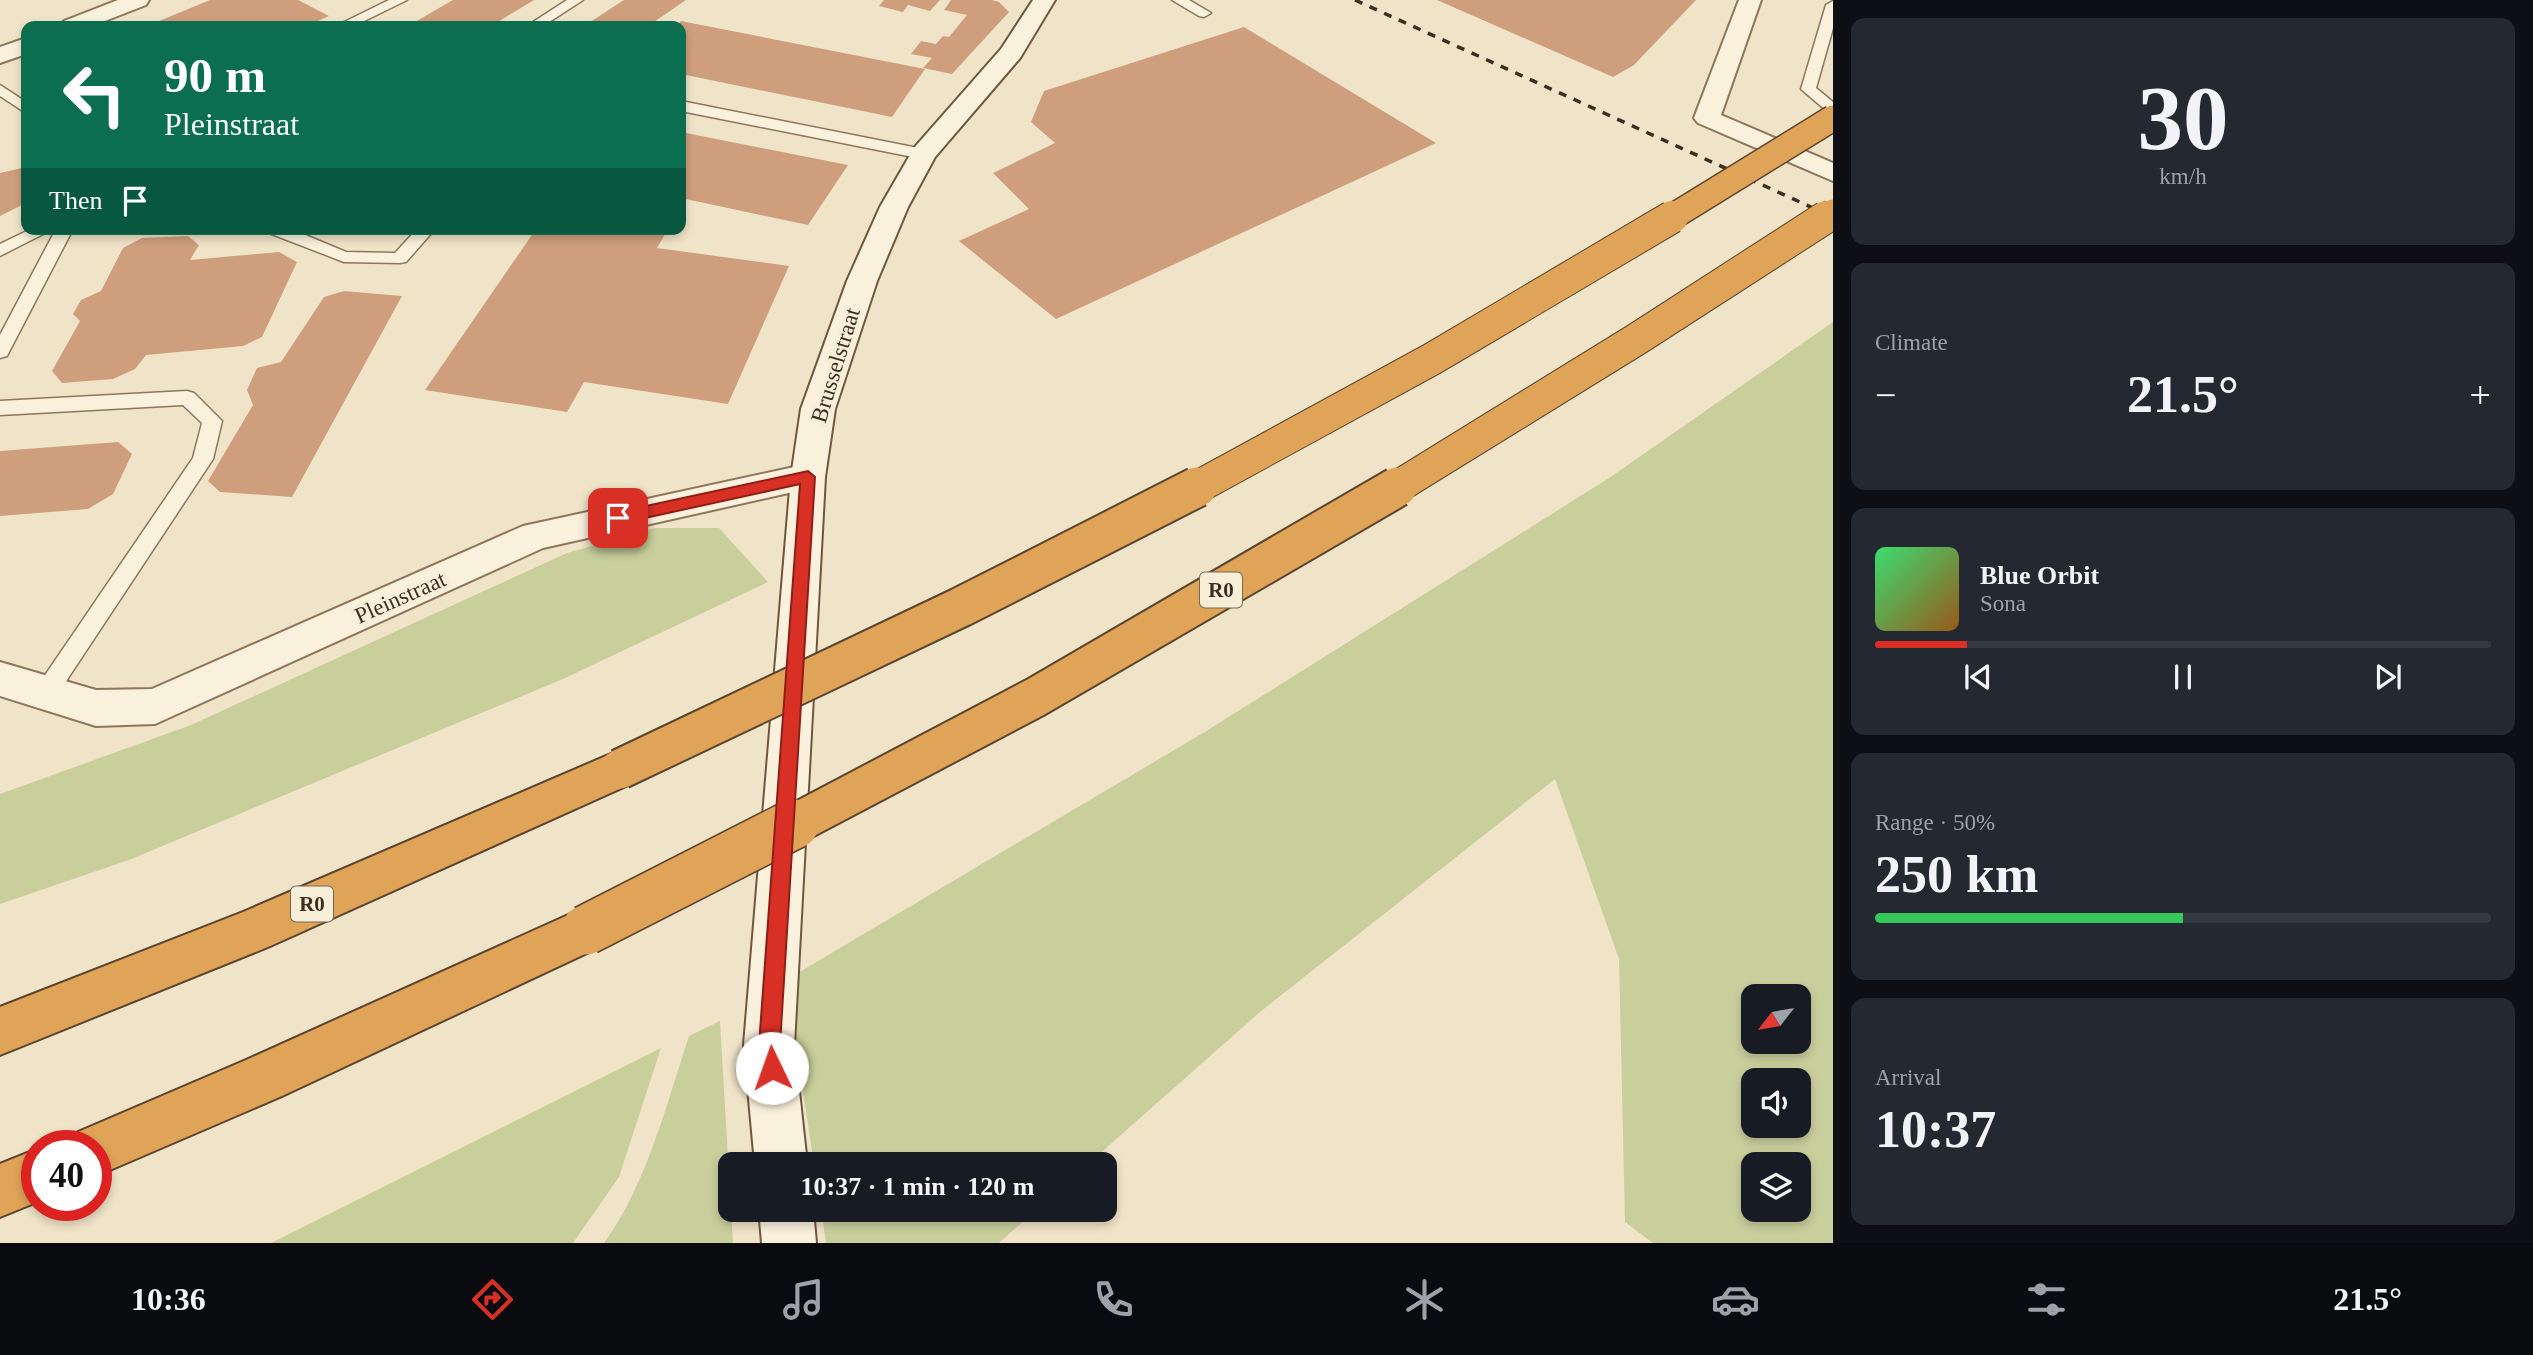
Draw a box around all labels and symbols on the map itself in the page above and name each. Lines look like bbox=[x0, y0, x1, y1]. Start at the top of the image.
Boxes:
street label: Brusselstraat bbox=[806, 304, 865, 426]
pin bbox=[588, 488, 648, 548]
street label: Pleinstraat bbox=[351, 566, 450, 629]
road number: R0 bbox=[1200, 572, 1242, 608]
road number: R0 bbox=[291, 886, 333, 922]
north arrow bbox=[1741, 984, 1811, 1054]
position arrow bbox=[735, 1031, 809, 1105]
speed limit sign: 40 bbox=[21, 1130, 112, 1221]

